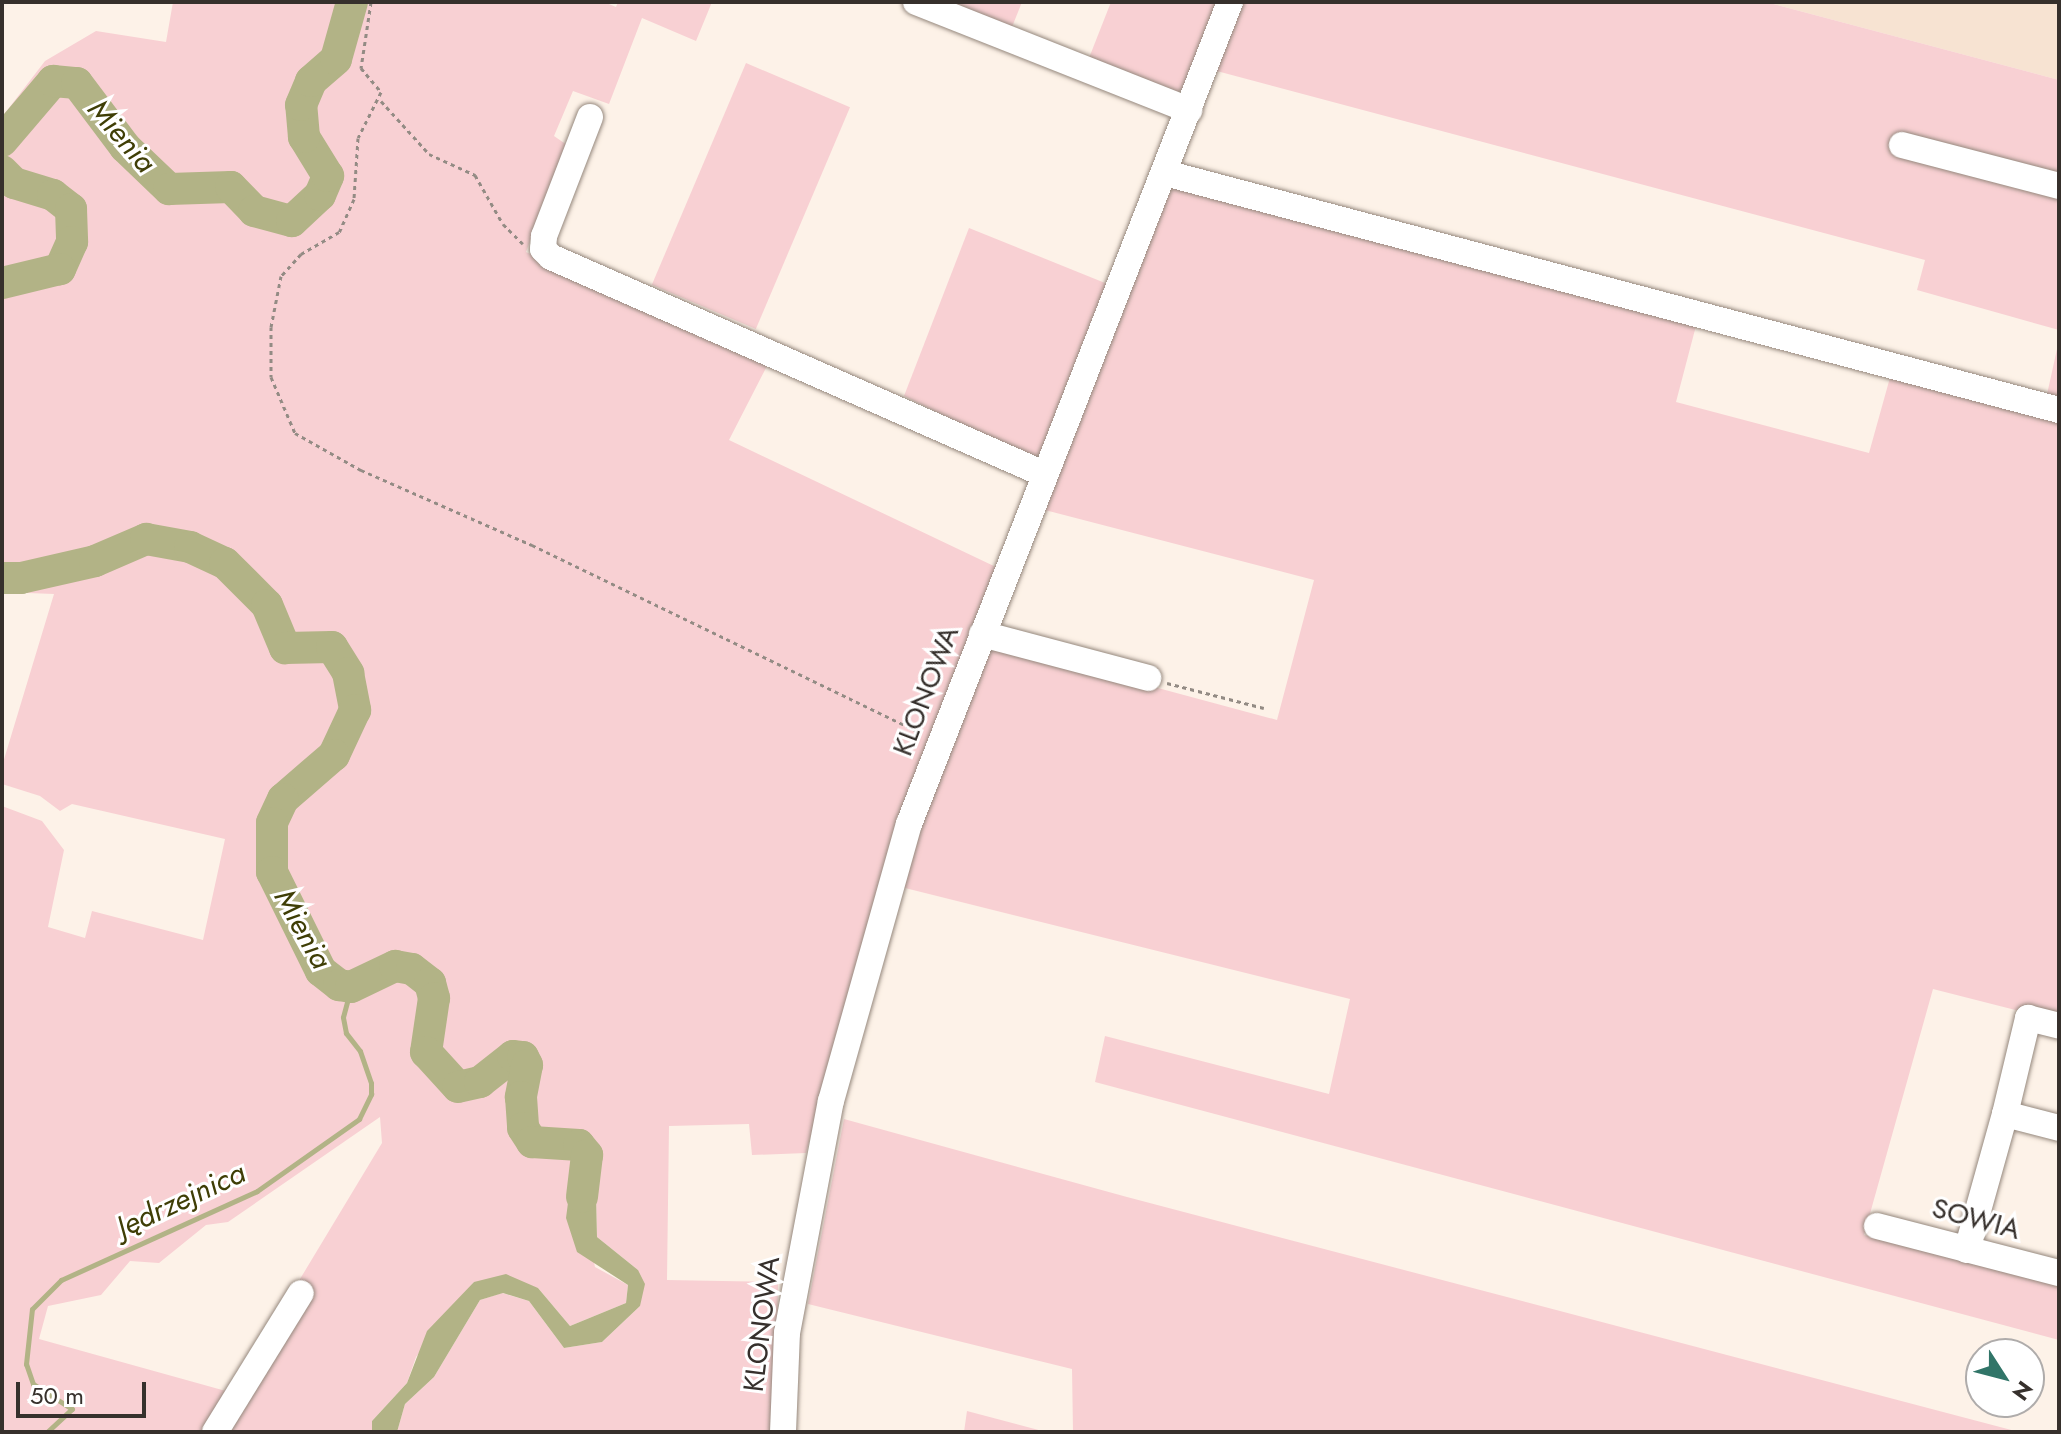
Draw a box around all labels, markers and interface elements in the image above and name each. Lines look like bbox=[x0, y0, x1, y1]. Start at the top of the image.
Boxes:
water label: Mienia bbox=[80, 92, 164, 180]
street label: KLONOWA bbox=[886, 621, 966, 761]
water label: Mienia bbox=[267, 883, 339, 975]
water label: Jędrzejnica bbox=[111, 1155, 251, 1245]
street label: SOWIA bbox=[1928, 1191, 2024, 1247]
street label: KLONOWA bbox=[737, 1254, 787, 1394]
north arrow bbox=[1965, 1338, 2045, 1418]
scale bar bbox=[20, 1366, 150, 1416]
text: N bbox=[2005, 1374, 2041, 1407]
text: 50 m bbox=[30, 1378, 84, 1413]

